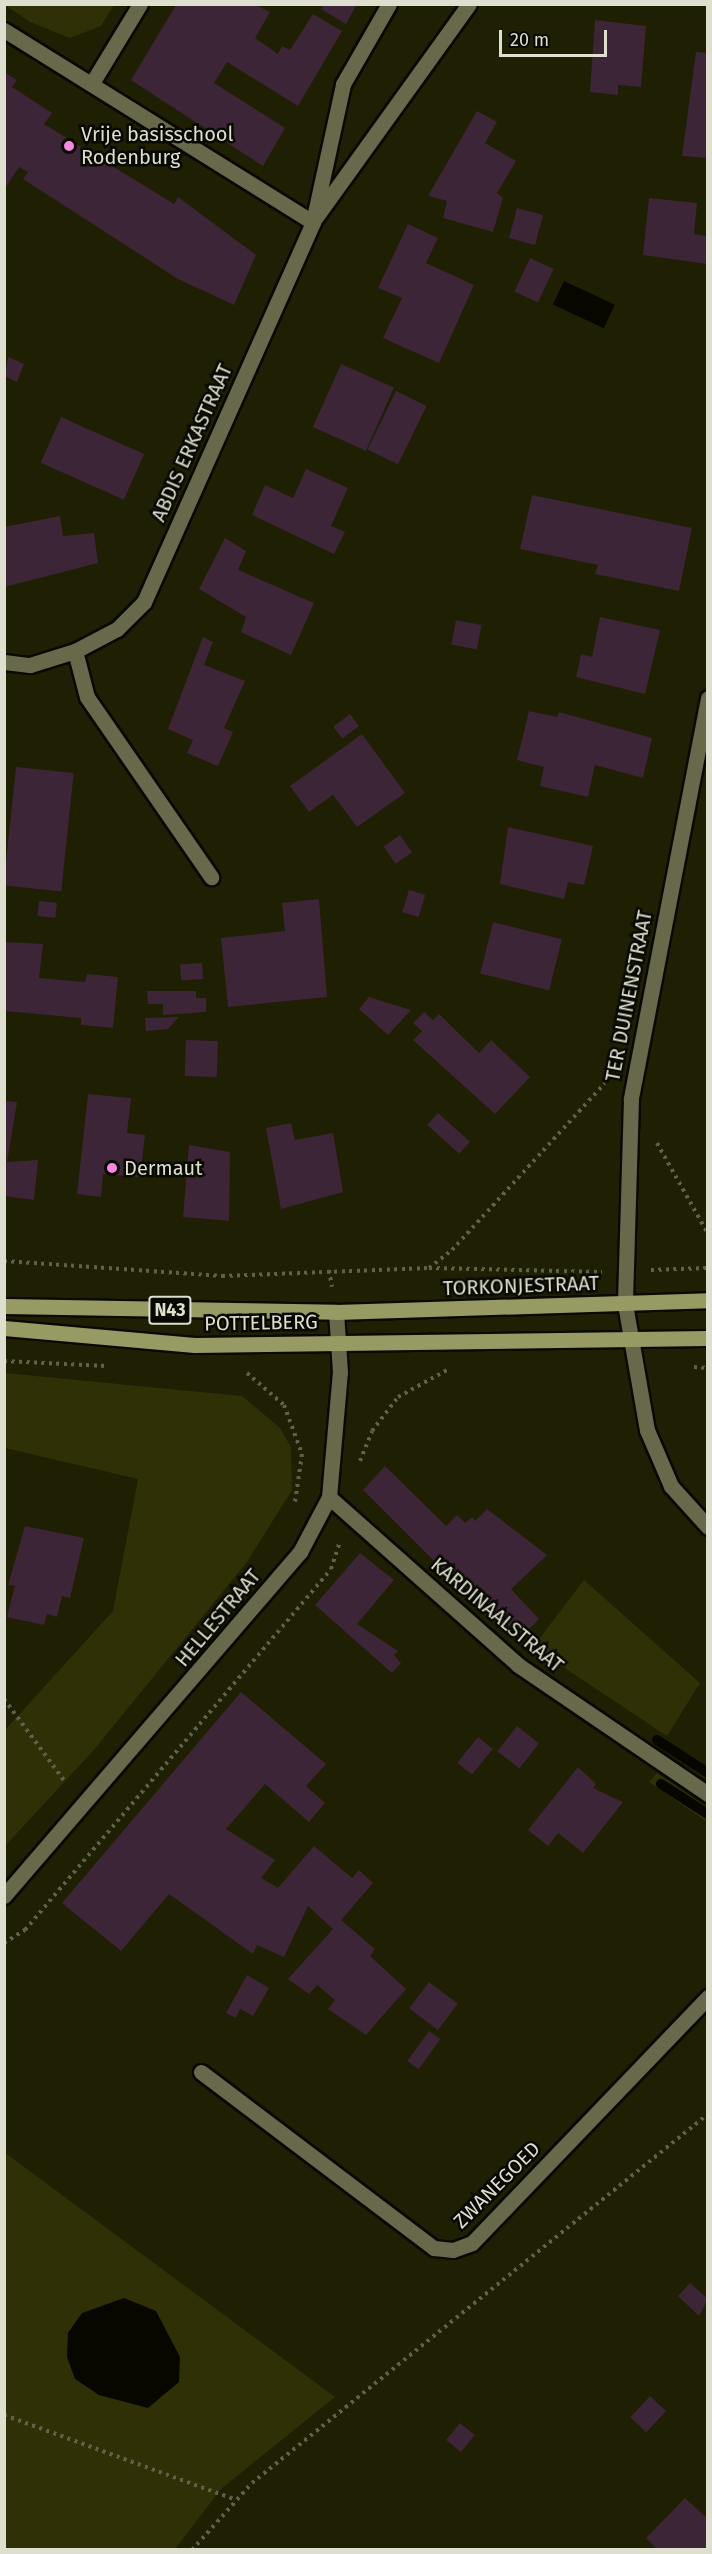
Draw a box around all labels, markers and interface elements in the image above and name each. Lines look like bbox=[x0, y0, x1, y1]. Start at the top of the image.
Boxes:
scale bar bbox=[502, 18, 610, 56]
text: 20 m bbox=[510, 29, 549, 51]
place label: Vrije basisschool Rodenburg bbox=[81, 122, 233, 169]
marker: Vrije basisschool Rodenburg bbox=[62, 139, 76, 153]
street label: ABDIS ERKASTRAAT bbox=[147, 361, 237, 525]
street label: TER DUINENSTRAAT bbox=[601, 908, 657, 1084]
place label: Dermaut bbox=[124, 1156, 202, 1180]
marker: Dermaut bbox=[105, 1161, 119, 1175]
street label: TORKONJESTRAAT bbox=[442, 1271, 600, 1301]
road number: N43 bbox=[148, 1295, 192, 1325]
street label: POTTELBERG bbox=[204, 1310, 318, 1336]
street label: KARDINAALSTRAAT bbox=[426, 1553, 568, 1677]
street label: HELLESTRAAT bbox=[170, 1564, 266, 1672]
street label: ZWANEGOED bbox=[449, 2137, 545, 2233]

